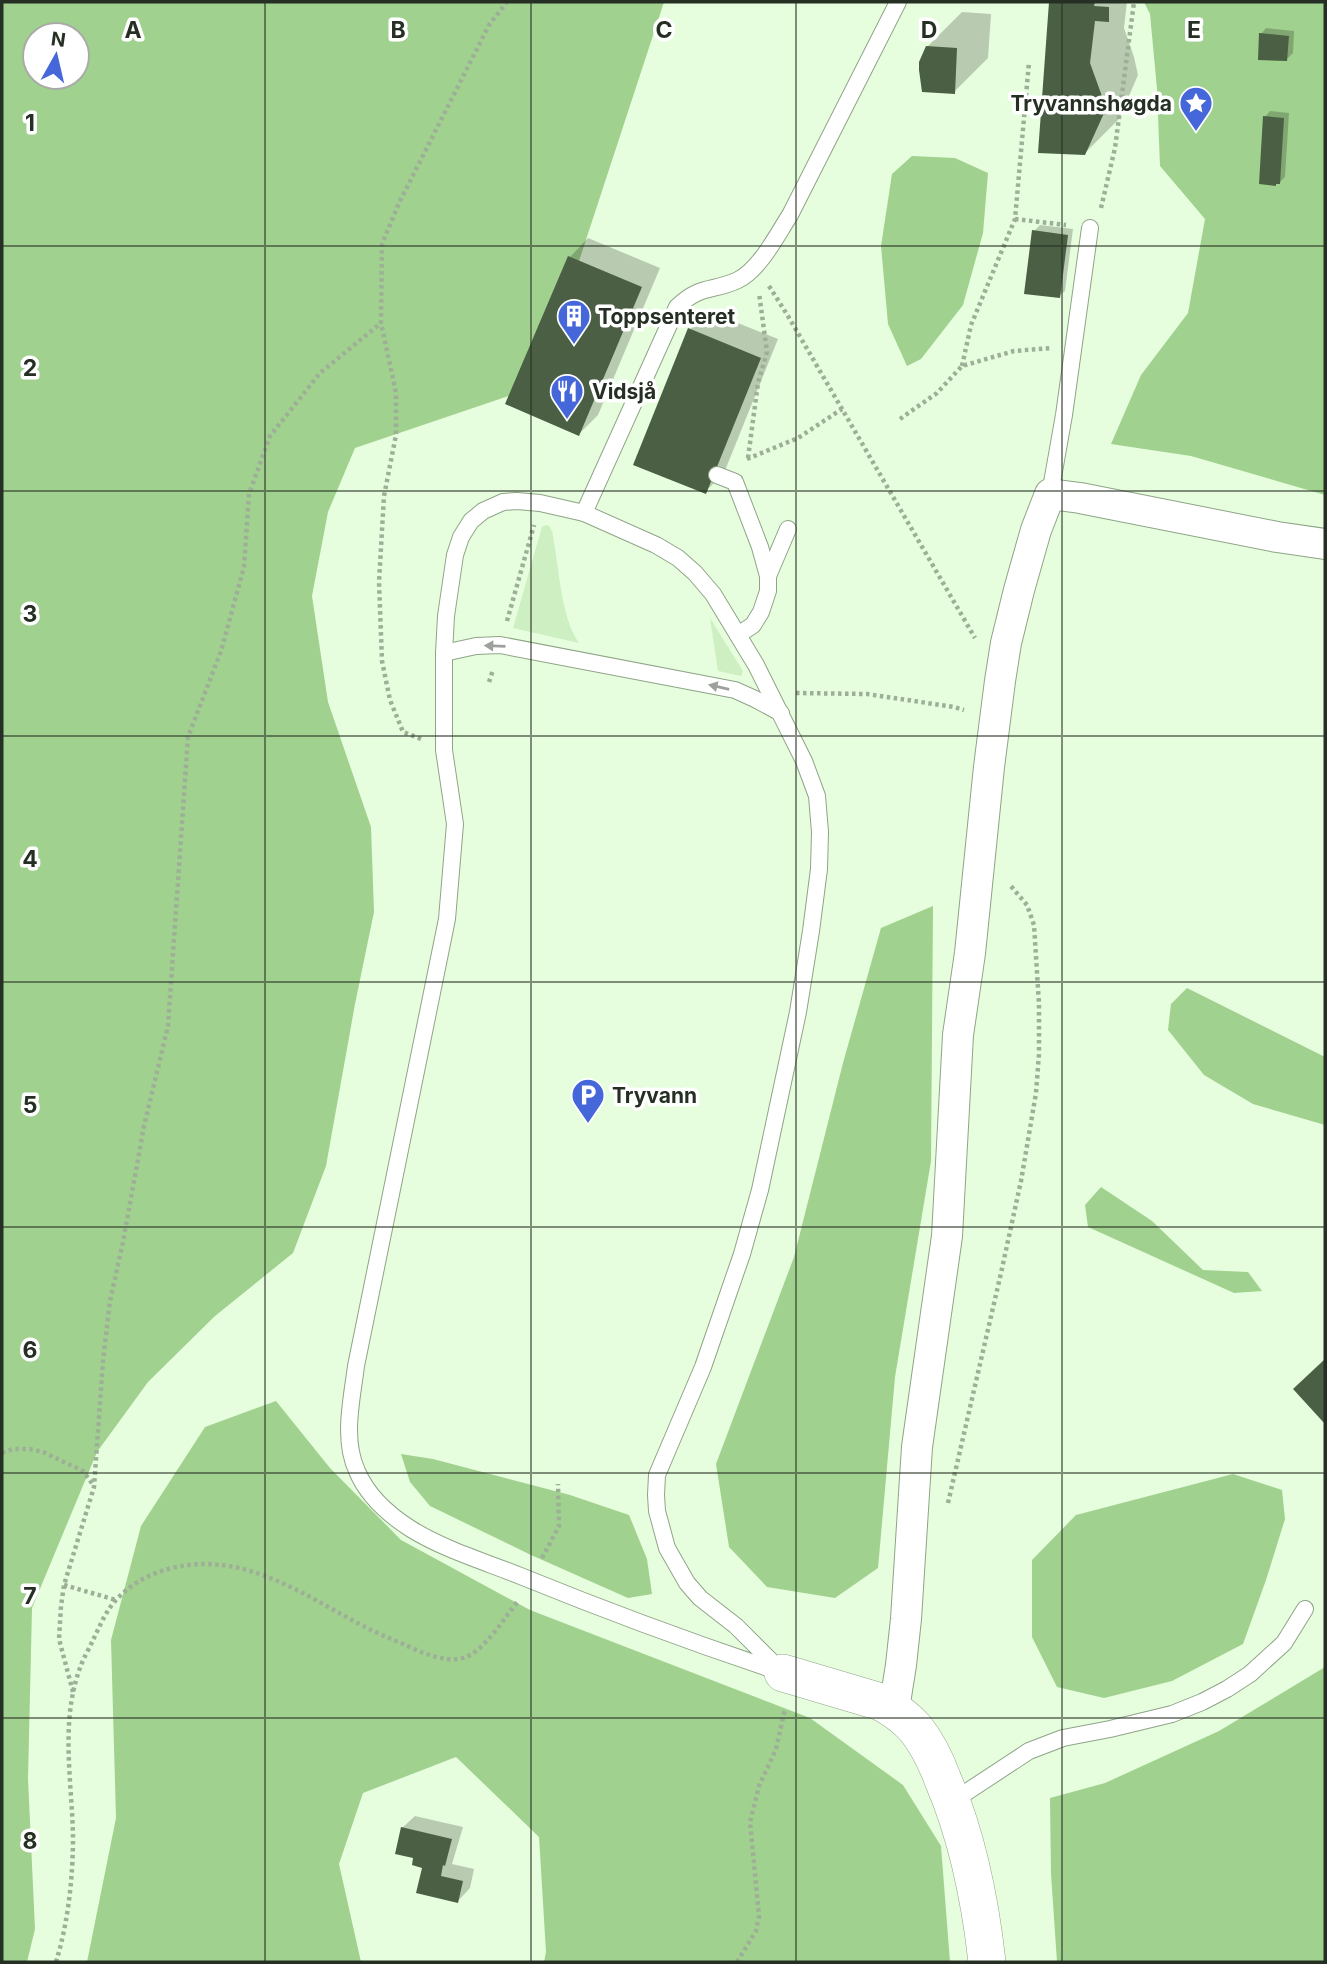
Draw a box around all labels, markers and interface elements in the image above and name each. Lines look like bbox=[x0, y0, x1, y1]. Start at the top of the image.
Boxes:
text: A bbox=[124, 16, 142, 44]
text: B bbox=[390, 16, 406, 44]
text: C bbox=[655, 16, 673, 44]
text: D bbox=[921, 16, 937, 44]
text: E bbox=[1187, 16, 1201, 44]
north arrow bbox=[21, 21, 91, 91]
text: N bbox=[50, 27, 67, 52]
place icon: Tryvannshøgda bbox=[1177, 84, 1215, 133]
place label: Tryvannshøgda bbox=[1011, 91, 1172, 116]
text: 1 bbox=[25, 109, 35, 137]
building icon: Toppsenteret bbox=[555, 297, 593, 346]
place label: Toppsenteret bbox=[598, 304, 736, 329]
text: 2 bbox=[23, 354, 37, 382]
restaurant icon: Vidsjå bbox=[548, 372, 586, 421]
place label: Vidsjå bbox=[592, 379, 656, 404]
text: 3 bbox=[23, 600, 37, 628]
one-way arrow bbox=[484, 640, 506, 651]
one-way arrow bbox=[708, 681, 730, 692]
text: 4 bbox=[22, 845, 38, 873]
parking icon: Tryvann bbox=[569, 1076, 607, 1125]
place label: Tryvann bbox=[612, 1083, 697, 1108]
text: 5 bbox=[23, 1091, 37, 1119]
text: 6 bbox=[23, 1336, 37, 1364]
text: 7 bbox=[23, 1582, 37, 1610]
text: 8 bbox=[23, 1827, 37, 1855]

